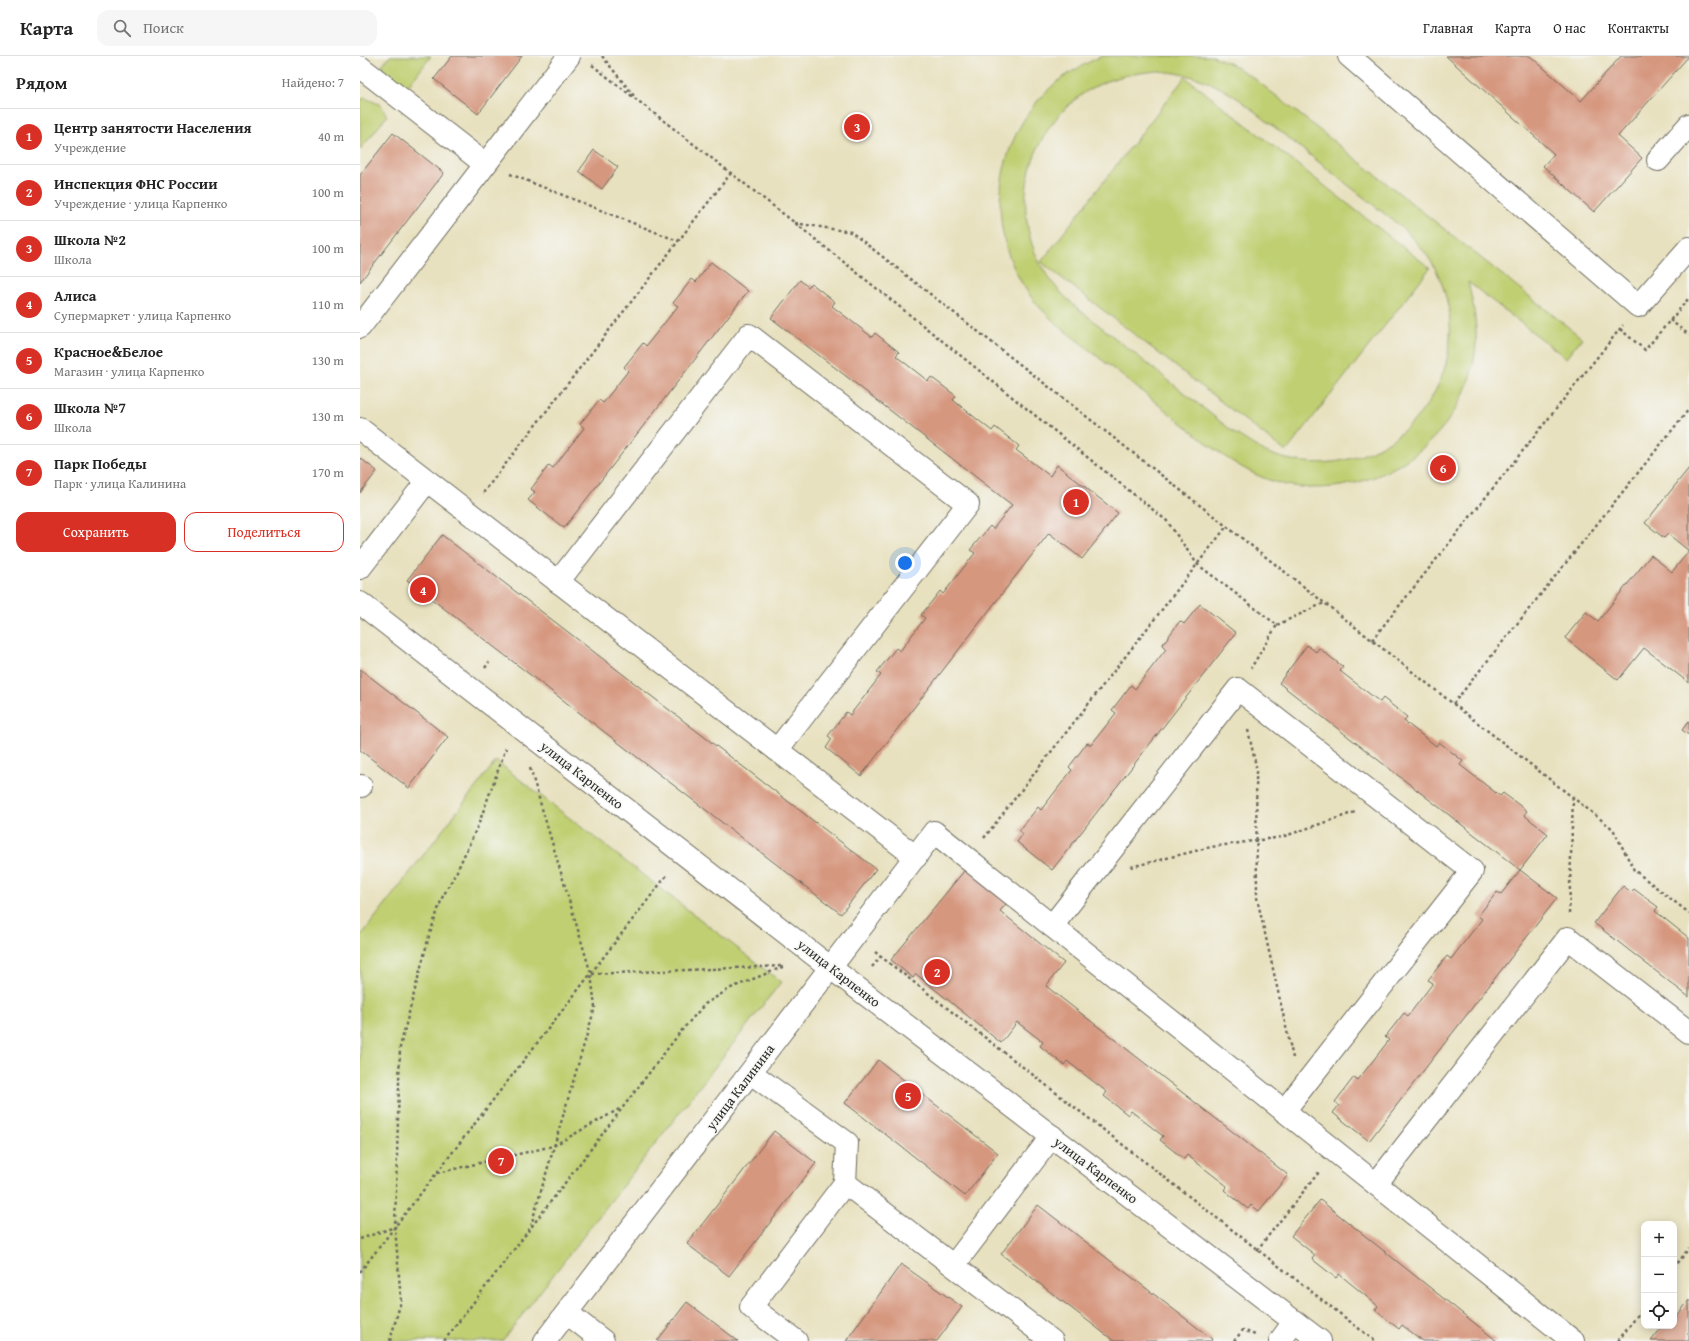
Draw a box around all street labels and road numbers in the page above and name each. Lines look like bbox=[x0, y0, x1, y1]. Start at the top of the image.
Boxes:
street label: улица Карпенко bbox=[535, 735, 628, 814]
street label: улица Карпенко bbox=[792, 933, 885, 1012]
street label: улица Калинина bbox=[700, 1039, 779, 1135]
street label: улица Карпенко bbox=[1049, 1131, 1142, 1208]

